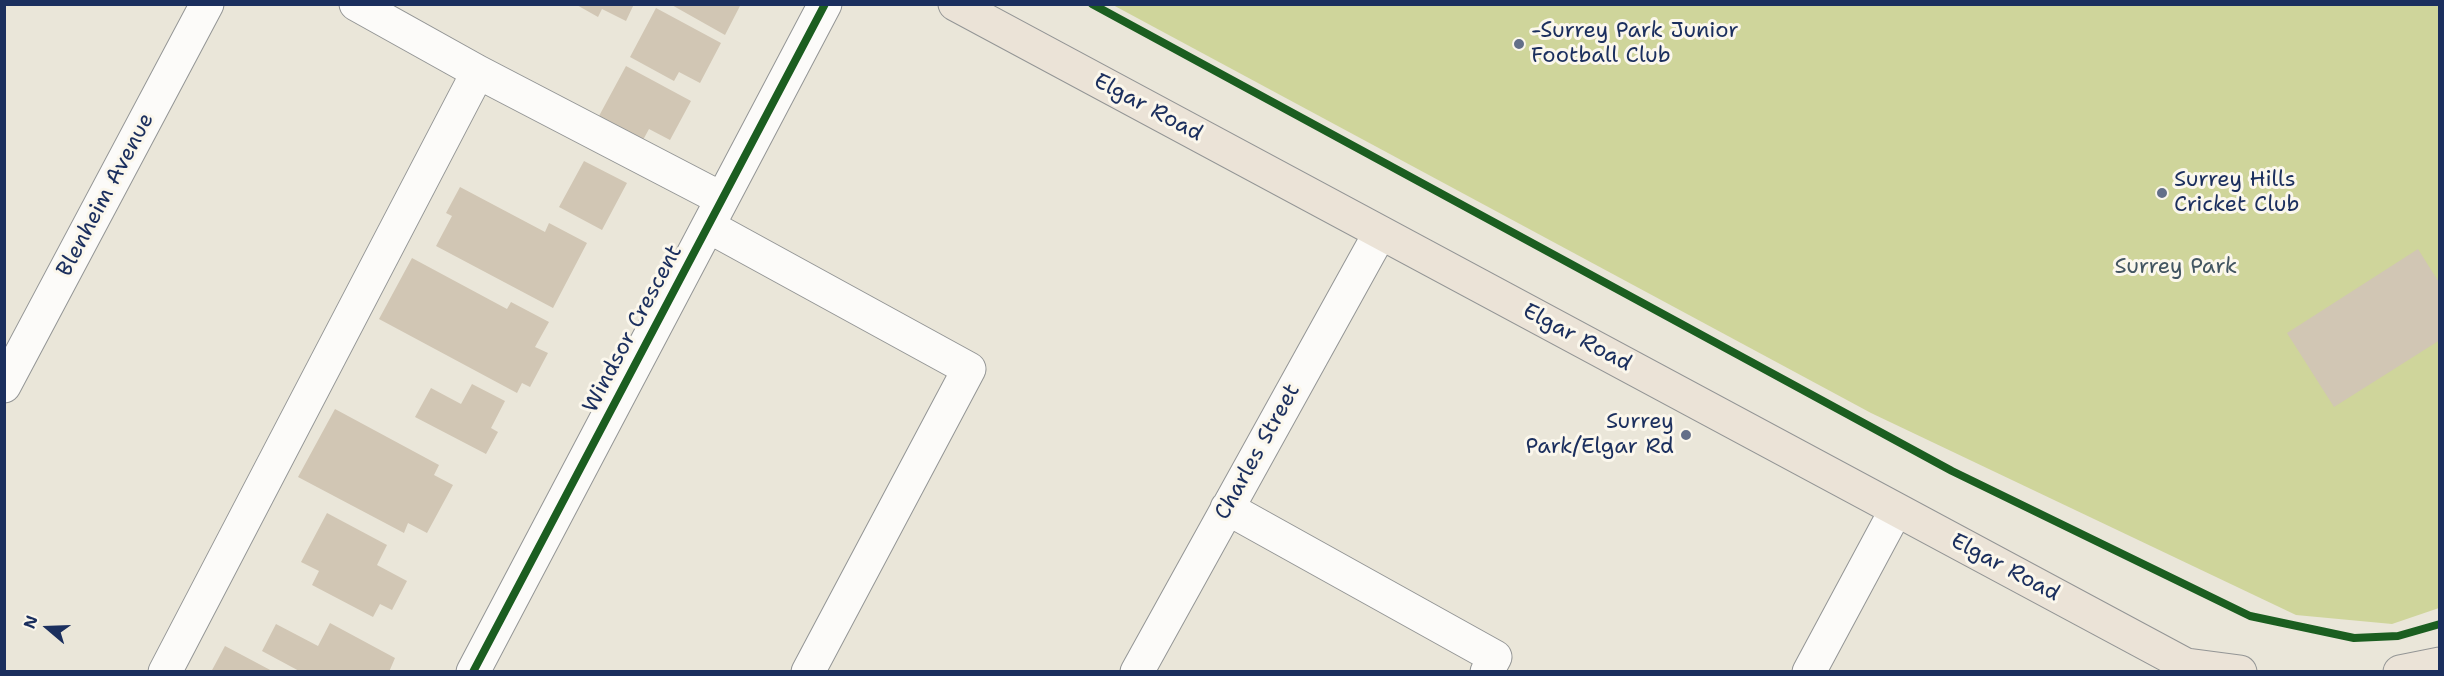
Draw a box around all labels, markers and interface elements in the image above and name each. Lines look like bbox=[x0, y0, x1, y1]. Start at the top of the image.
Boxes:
place label: -Surrey Park Junior Football Club bbox=[1531, 18, 1739, 70]
marker: -Surrey Park Junior Football Club bbox=[1512, 37, 1526, 51]
street label: Elgar Road bbox=[1089, 68, 1207, 148]
street label: Blenheim Avenue bbox=[52, 109, 160, 281]
place label: Surrey Hills Cricket Club bbox=[2174, 167, 2299, 218]
marker: Surrey Hills Cricket Club bbox=[2155, 186, 2169, 200]
street label: Windsor Crescent bbox=[578, 241, 688, 417]
park label: Surrey Park bbox=[2115, 254, 2237, 280]
street label: Elgar Road bbox=[1518, 298, 1636, 378]
street label: Charles Street bbox=[1210, 379, 1306, 525]
place label: Surrey Park/Elgar Rd bbox=[1526, 409, 1674, 460]
marker: Surrey Park/Elgar Rd bbox=[1679, 428, 1693, 442]
street label: Elgar Road bbox=[1946, 528, 2064, 608]
north arrow bbox=[18, 598, 78, 658]
text: N bbox=[19, 613, 43, 631]

